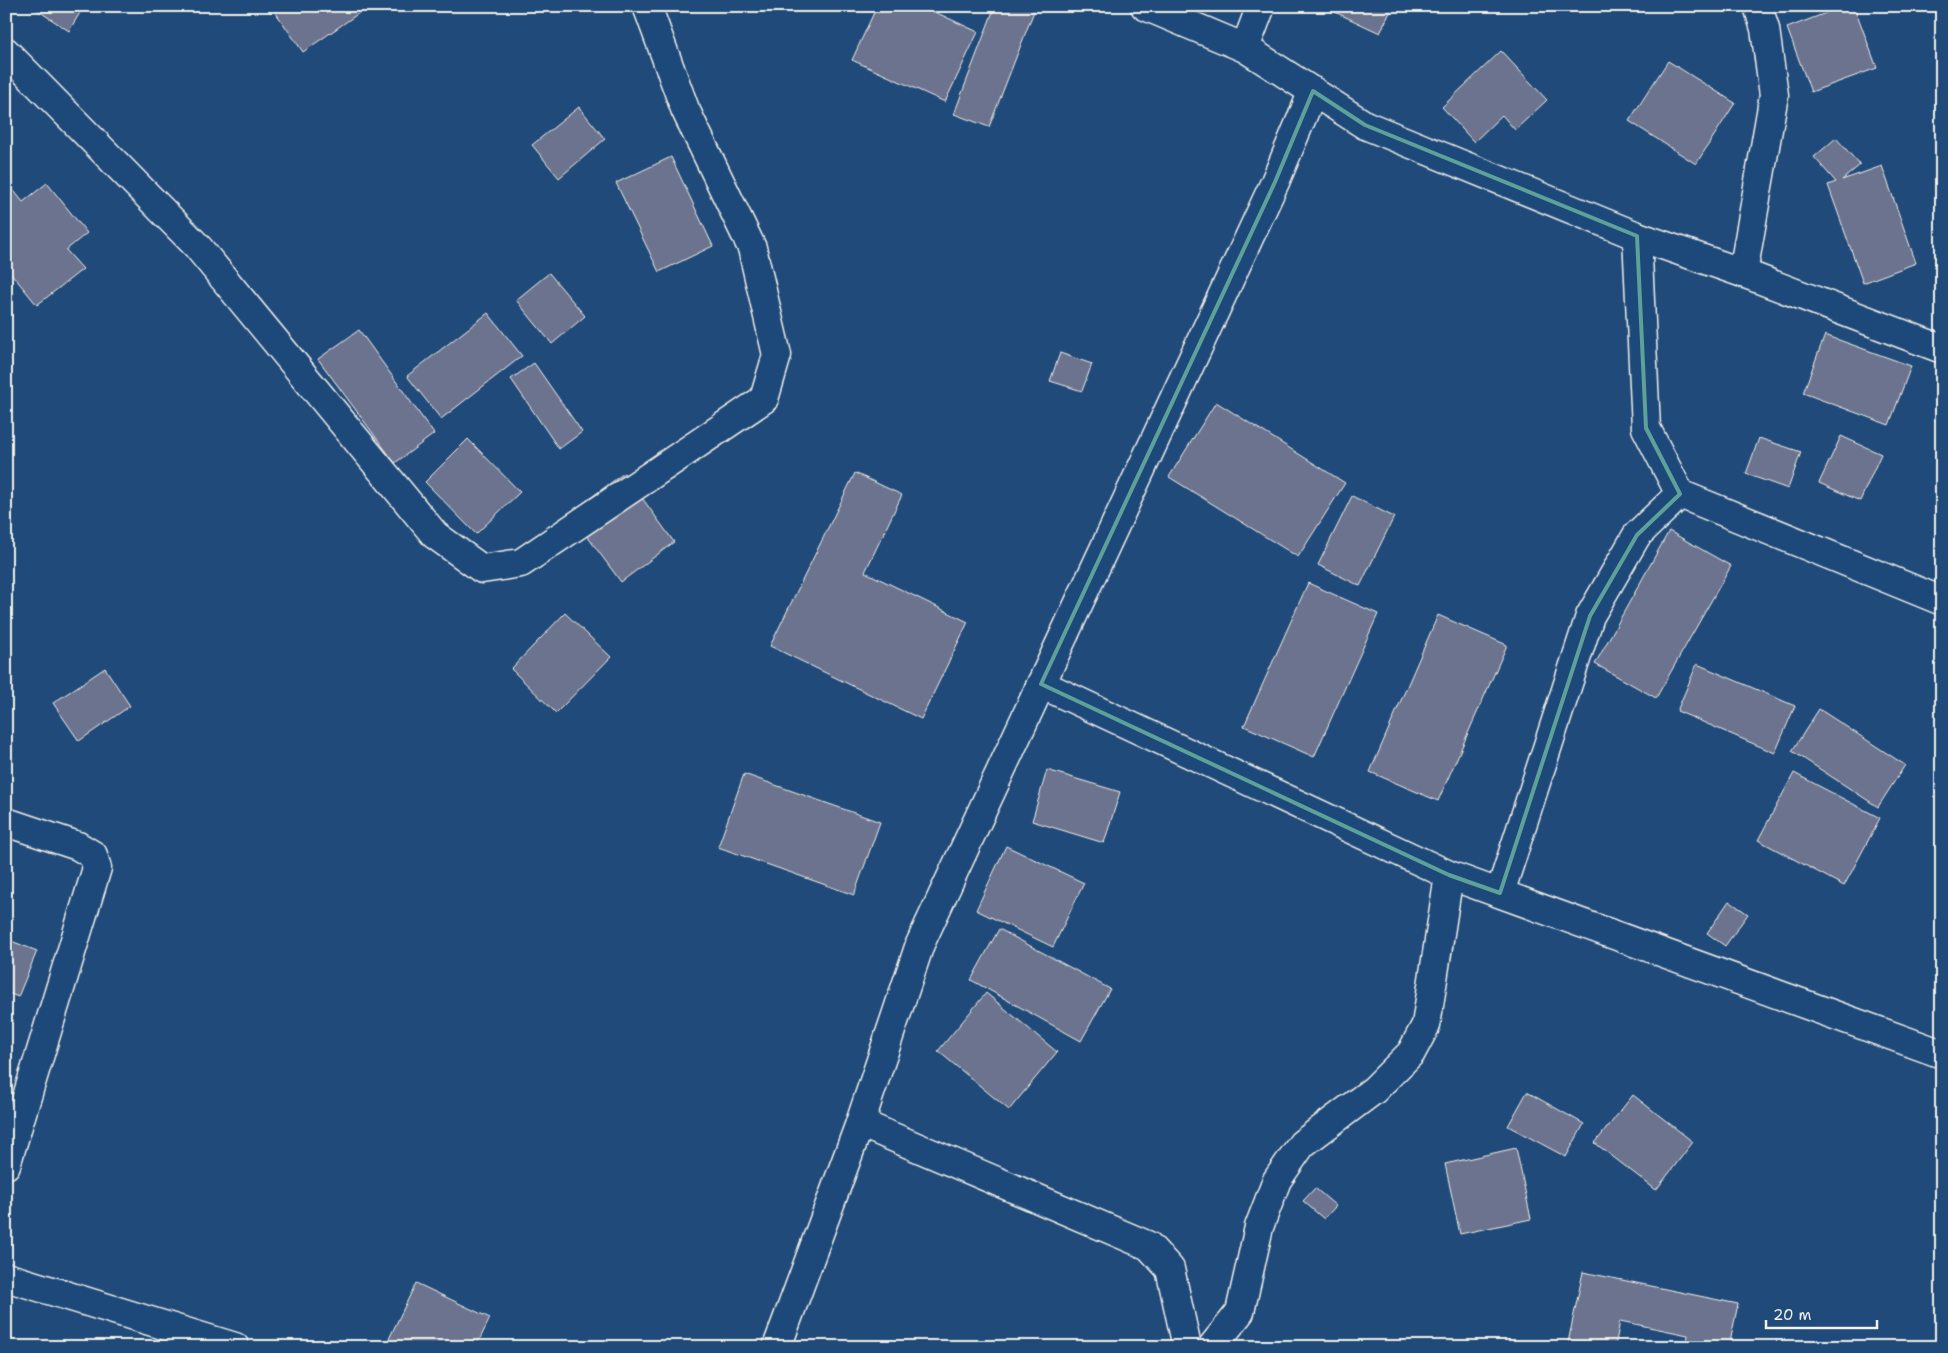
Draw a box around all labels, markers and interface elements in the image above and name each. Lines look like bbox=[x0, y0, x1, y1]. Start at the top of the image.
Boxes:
scale bar bbox=[1766, 1298, 1877, 1330]
text: 20 m bbox=[1773, 1305, 1812, 1325]

